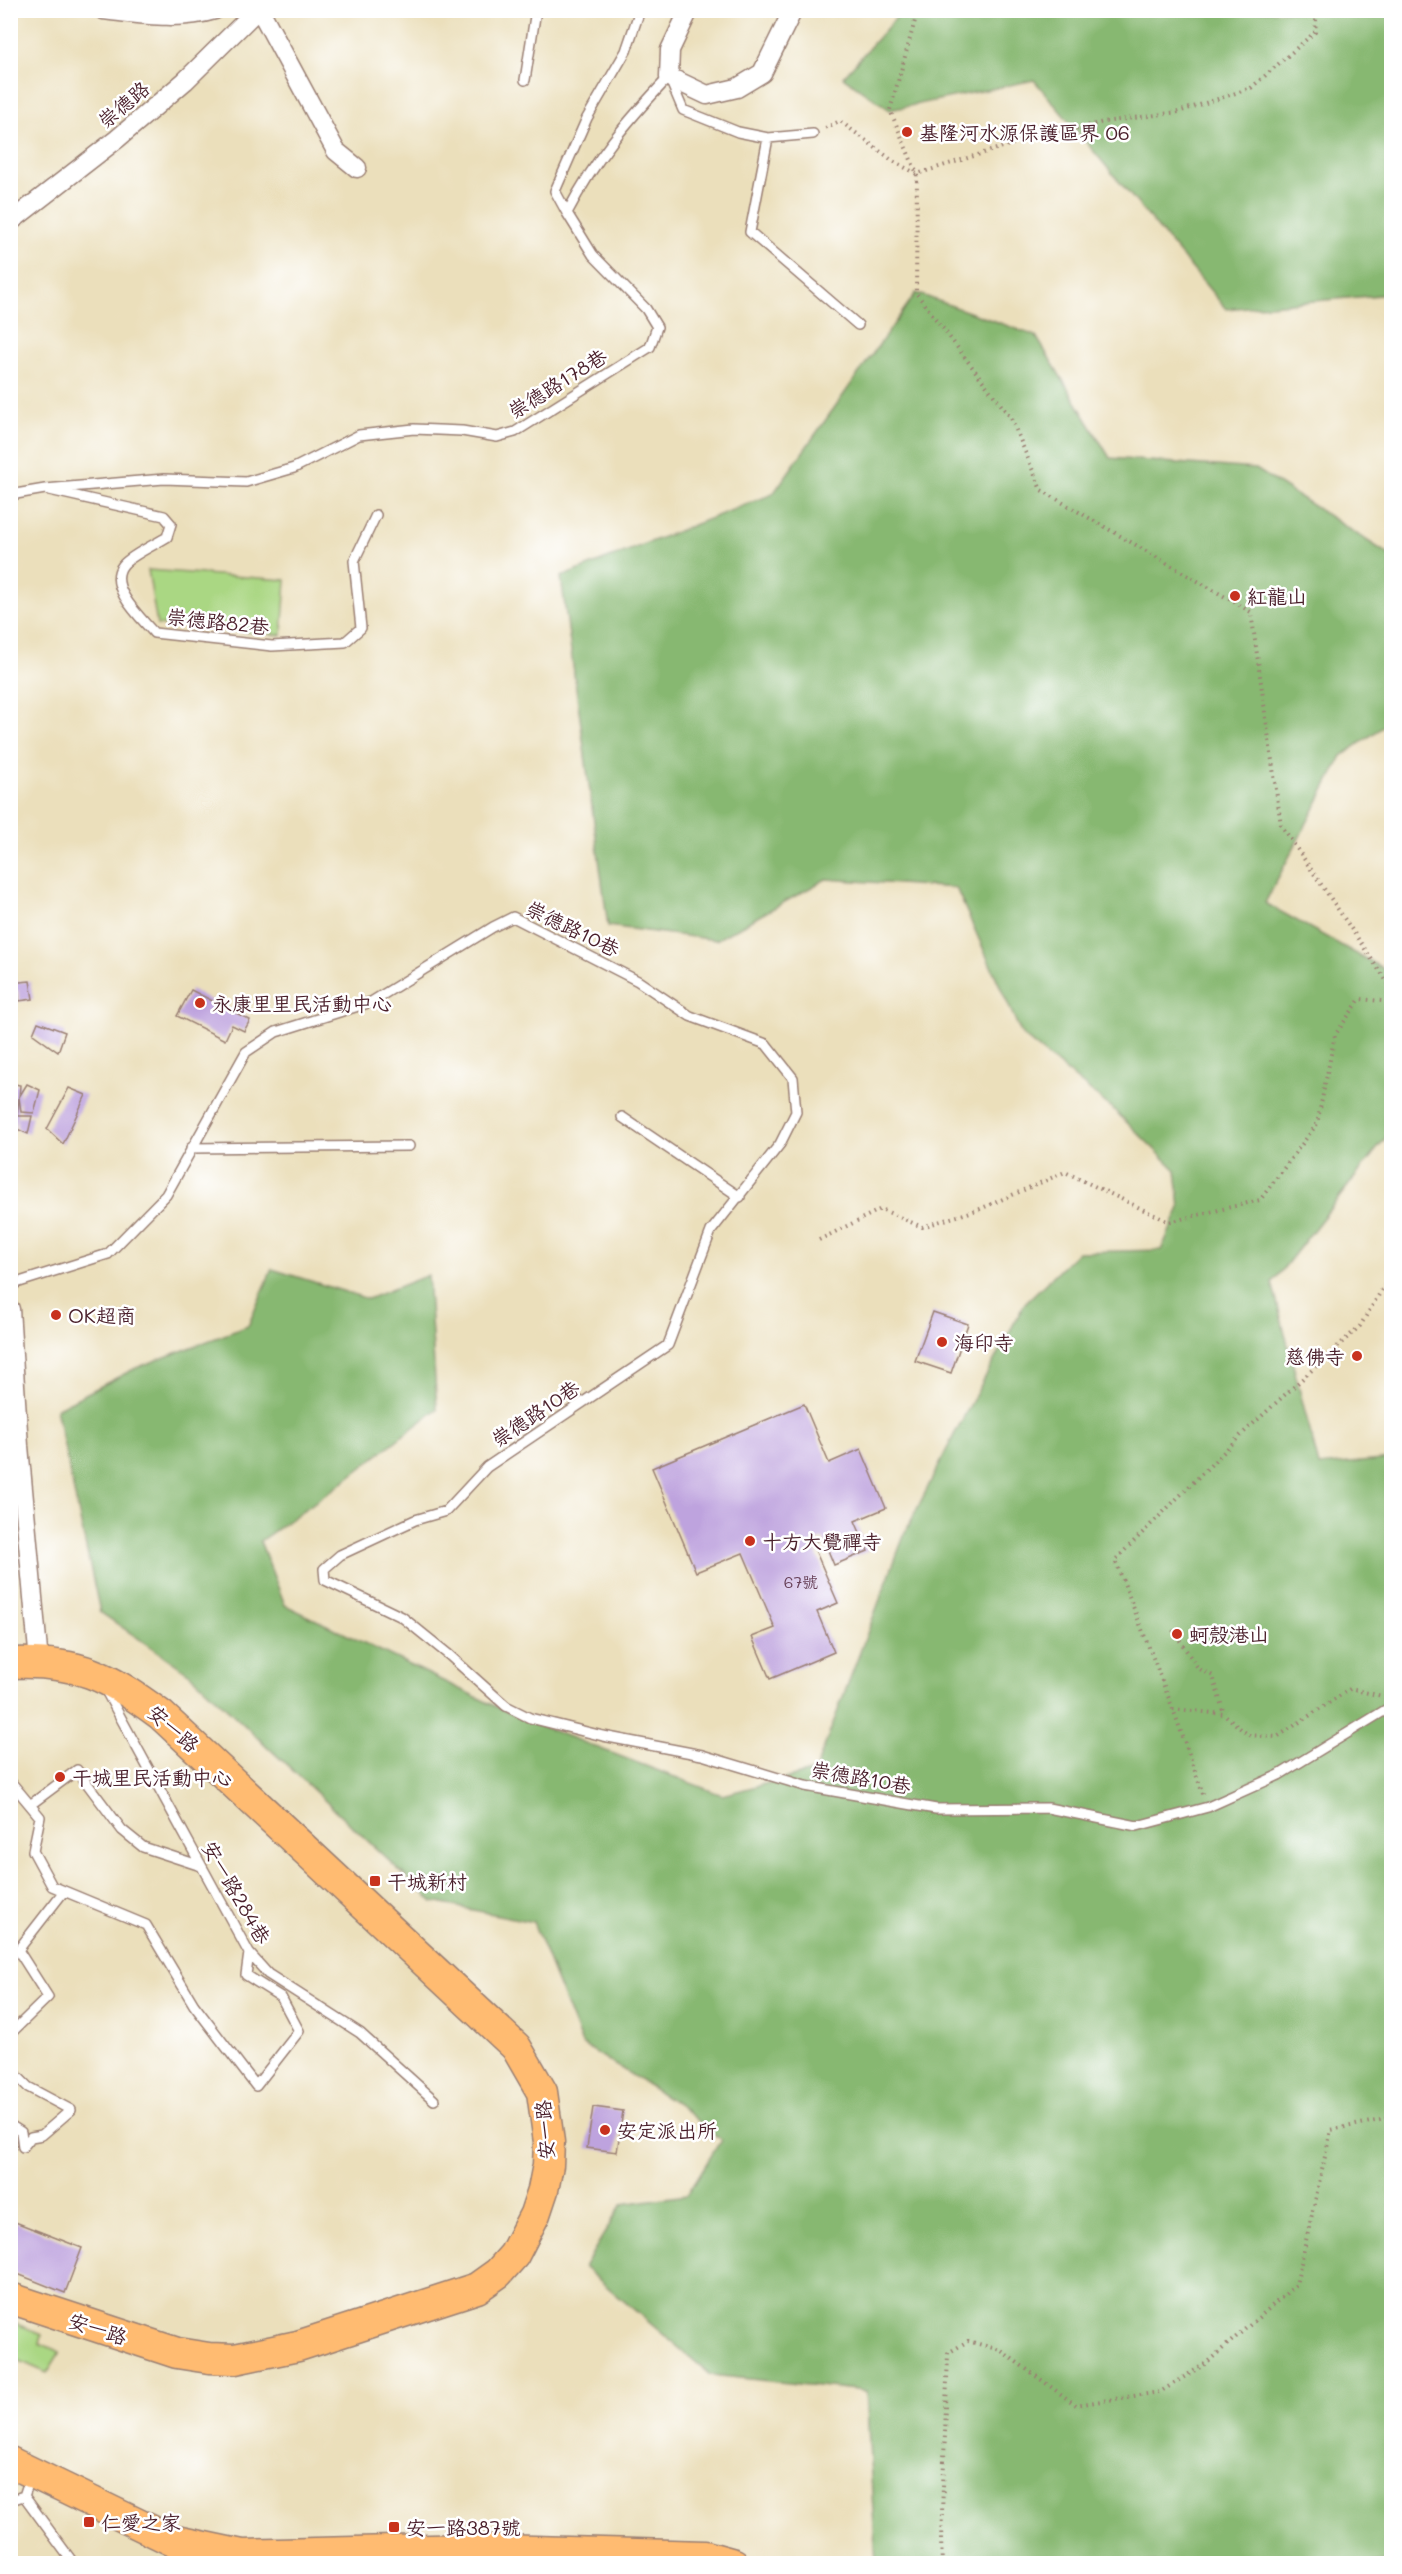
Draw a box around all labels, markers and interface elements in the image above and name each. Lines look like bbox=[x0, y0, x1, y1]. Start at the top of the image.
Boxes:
street label: 崇德路 bbox=[92, 74, 155, 133]
place label: 基隆河水源保護區界 06 bbox=[919, 119, 1130, 145]
marker: 基隆河水源保護區界 06 bbox=[900, 125, 914, 139]
street label: 崇德路178巷 bbox=[503, 342, 612, 424]
place label: 紅龍山 bbox=[1247, 583, 1307, 609]
marker: 紅龍山 bbox=[1228, 589, 1242, 603]
street label: 崇德路82巷 bbox=[165, 603, 272, 639]
street label: 崇德路10巷 bbox=[522, 894, 625, 962]
place label: 永康里里民活動中心 bbox=[212, 990, 392, 1016]
marker: 永康里里民活動中心 bbox=[193, 996, 207, 1010]
place label: OK超商 bbox=[68, 1302, 136, 1328]
marker: OK超商 bbox=[49, 1308, 63, 1322]
place label: 海印寺 bbox=[954, 1329, 1014, 1355]
marker: 海印寺 bbox=[935, 1335, 949, 1349]
place label: 慈佛寺 bbox=[1285, 1343, 1345, 1369]
marker: 慈佛寺 bbox=[1350, 1349, 1364, 1363]
street label: 崇德路10巷 bbox=[486, 1373, 585, 1452]
place label: 十方大覺禪寺 bbox=[762, 1528, 882, 1554]
marker: 十方大覺禪寺 bbox=[743, 1534, 757, 1548]
house number: 67號 bbox=[784, 1571, 818, 1592]
place label: 蚵殼港山 bbox=[1189, 1621, 1269, 1647]
marker: 蚵殼港山 bbox=[1170, 1627, 1184, 1641]
street label: 安一路 bbox=[143, 1699, 206, 1758]
street label: 崇德路10巷 bbox=[809, 1755, 914, 1799]
place label: 干城里民活動中心 bbox=[72, 1764, 232, 1790]
marker: 干城里民活動中心 bbox=[53, 1770, 67, 1784]
street label: 安一路284巷 bbox=[197, 1836, 278, 1949]
place label: 干城新村 bbox=[387, 1868, 467, 1894]
marker: 干城新村 bbox=[368, 1874, 382, 1888]
street label: 安一路 bbox=[529, 2098, 559, 2161]
place label: 安定派出所 bbox=[617, 2117, 717, 2143]
marker: 安定派出所 bbox=[598, 2123, 612, 2137]
street label: 安一路 bbox=[65, 2306, 131, 2350]
place label: 仁愛之家 bbox=[101, 2509, 181, 2535]
place label: 安一路387號 bbox=[406, 2514, 521, 2540]
marker: 仁愛之家 bbox=[82, 2515, 96, 2529]
marker: 安一路387號 bbox=[387, 2520, 401, 2534]

